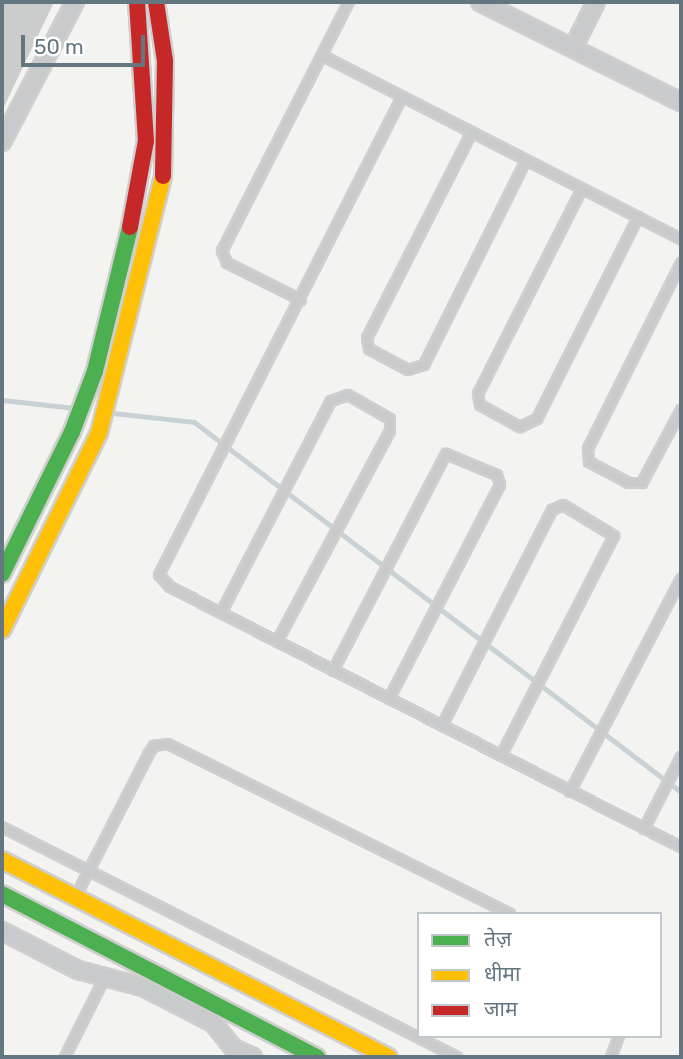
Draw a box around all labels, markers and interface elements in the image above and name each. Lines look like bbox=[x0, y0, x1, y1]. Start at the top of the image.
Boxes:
scale bar bbox=[24, 21, 149, 65]
text: 50 m bbox=[34, 34, 84, 59]
legend bbox=[417, 912, 662, 1038]
text: तेज़ bbox=[484, 926, 512, 951]
text: धीमा bbox=[484, 961, 520, 986]
text: जाम bbox=[484, 996, 518, 1021]

